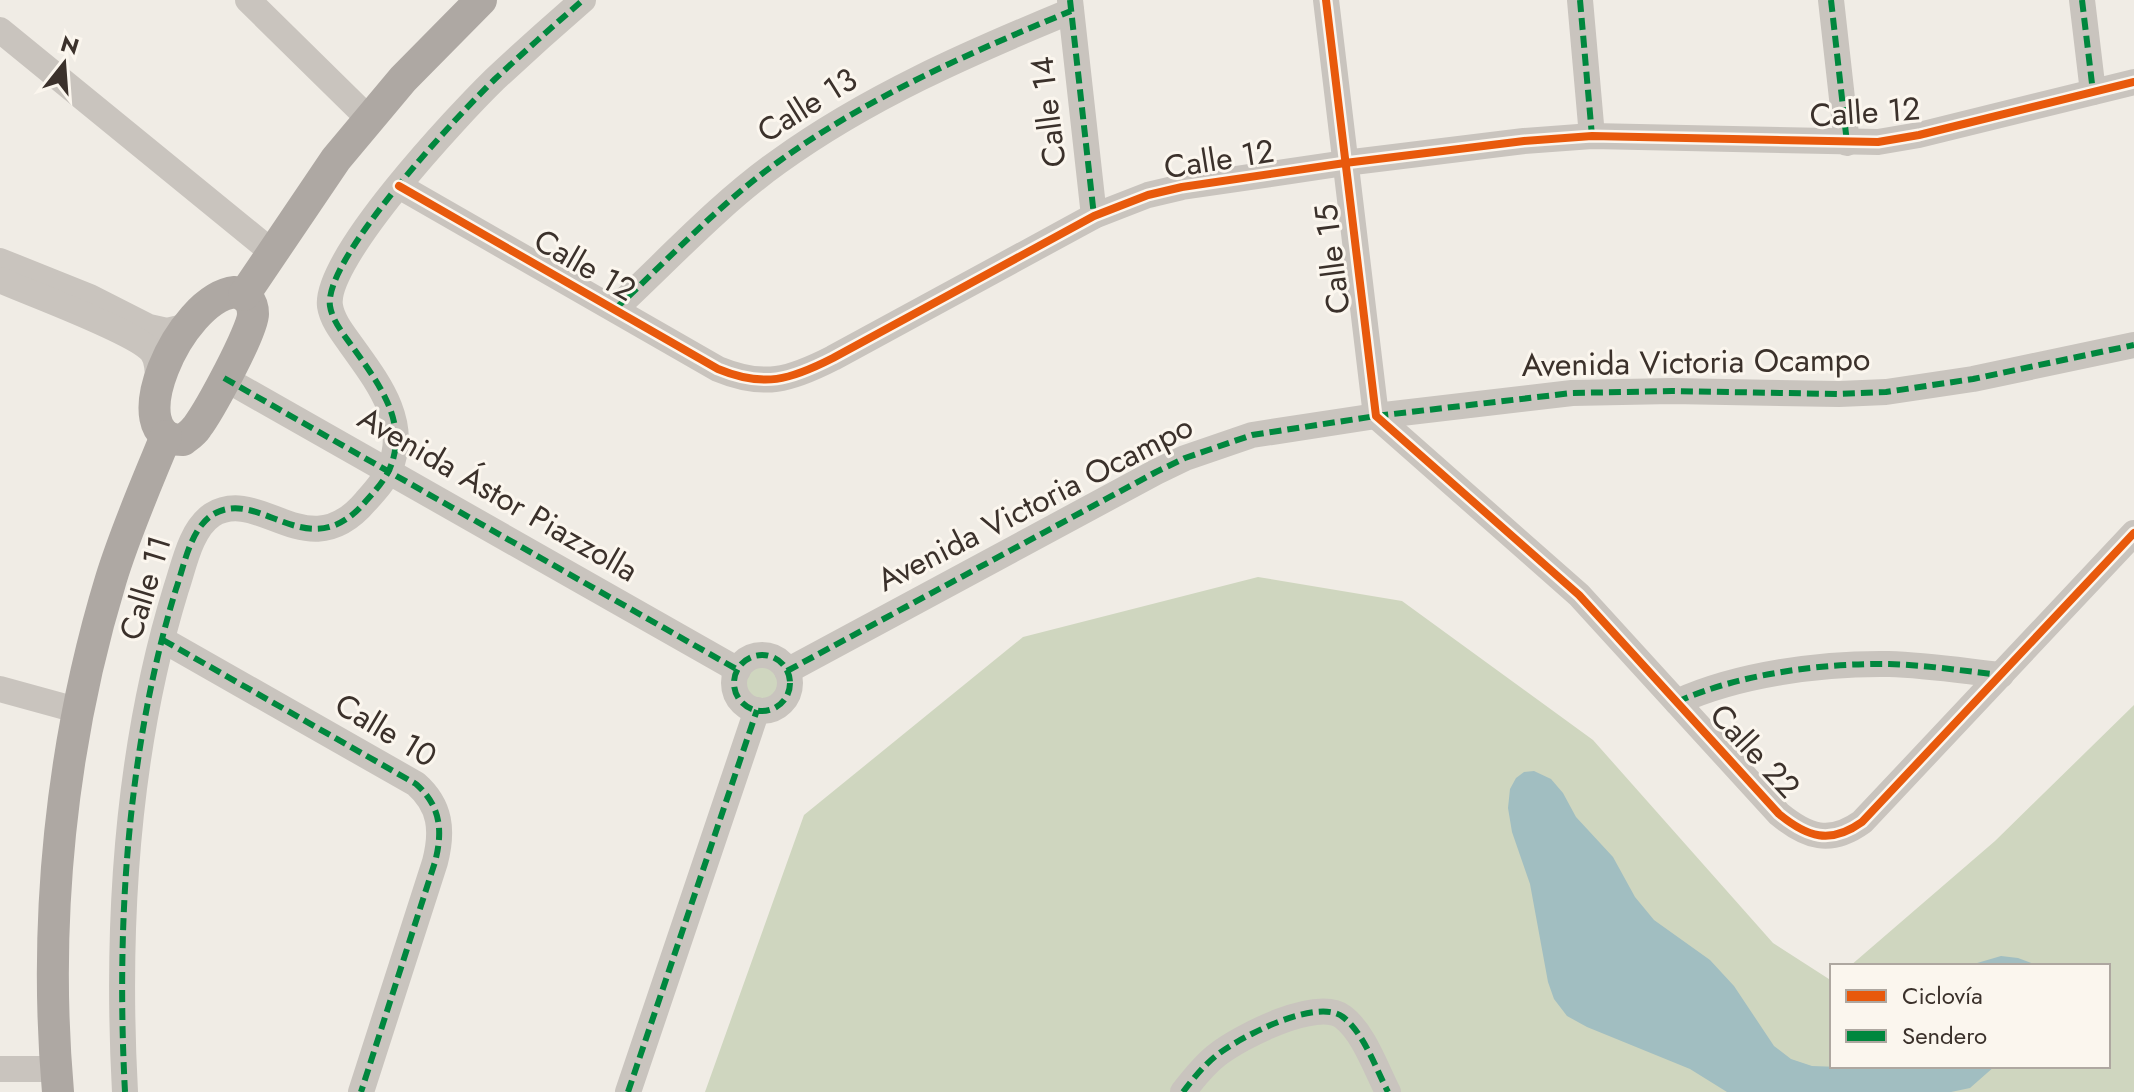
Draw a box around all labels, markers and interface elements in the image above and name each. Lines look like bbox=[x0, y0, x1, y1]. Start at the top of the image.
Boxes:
north arrow bbox=[24, 24, 104, 104]
text: N bbox=[57, 27, 83, 63]
street label: Calle 14 bbox=[1018, 54, 1078, 170]
street label: Calle 13 bbox=[748, 56, 866, 154]
street label: Calle 12 bbox=[1808, 85, 1922, 139]
street label: Calle 12 bbox=[1161, 128, 1277, 190]
street label: Calle 15 bbox=[1302, 201, 1362, 317]
street label: Calle 12 bbox=[526, 217, 644, 313]
street label: Avenida Victoria Ocampo bbox=[1521, 336, 1871, 388]
street label: Avenida Ástor Piazzolla bbox=[349, 395, 647, 593]
street label: Avenida Victoria Ocampo bbox=[869, 403, 1201, 603]
street label: Calle 11 bbox=[107, 530, 183, 646]
street label: Calle 10 bbox=[326, 682, 446, 778]
street label: Calle 22 bbox=[1699, 693, 1811, 809]
legend bbox=[1830, 964, 2110, 1068]
text: Ciclovía bbox=[1902, 978, 1983, 1013]
text: Sendero bbox=[1902, 1018, 1987, 1053]

